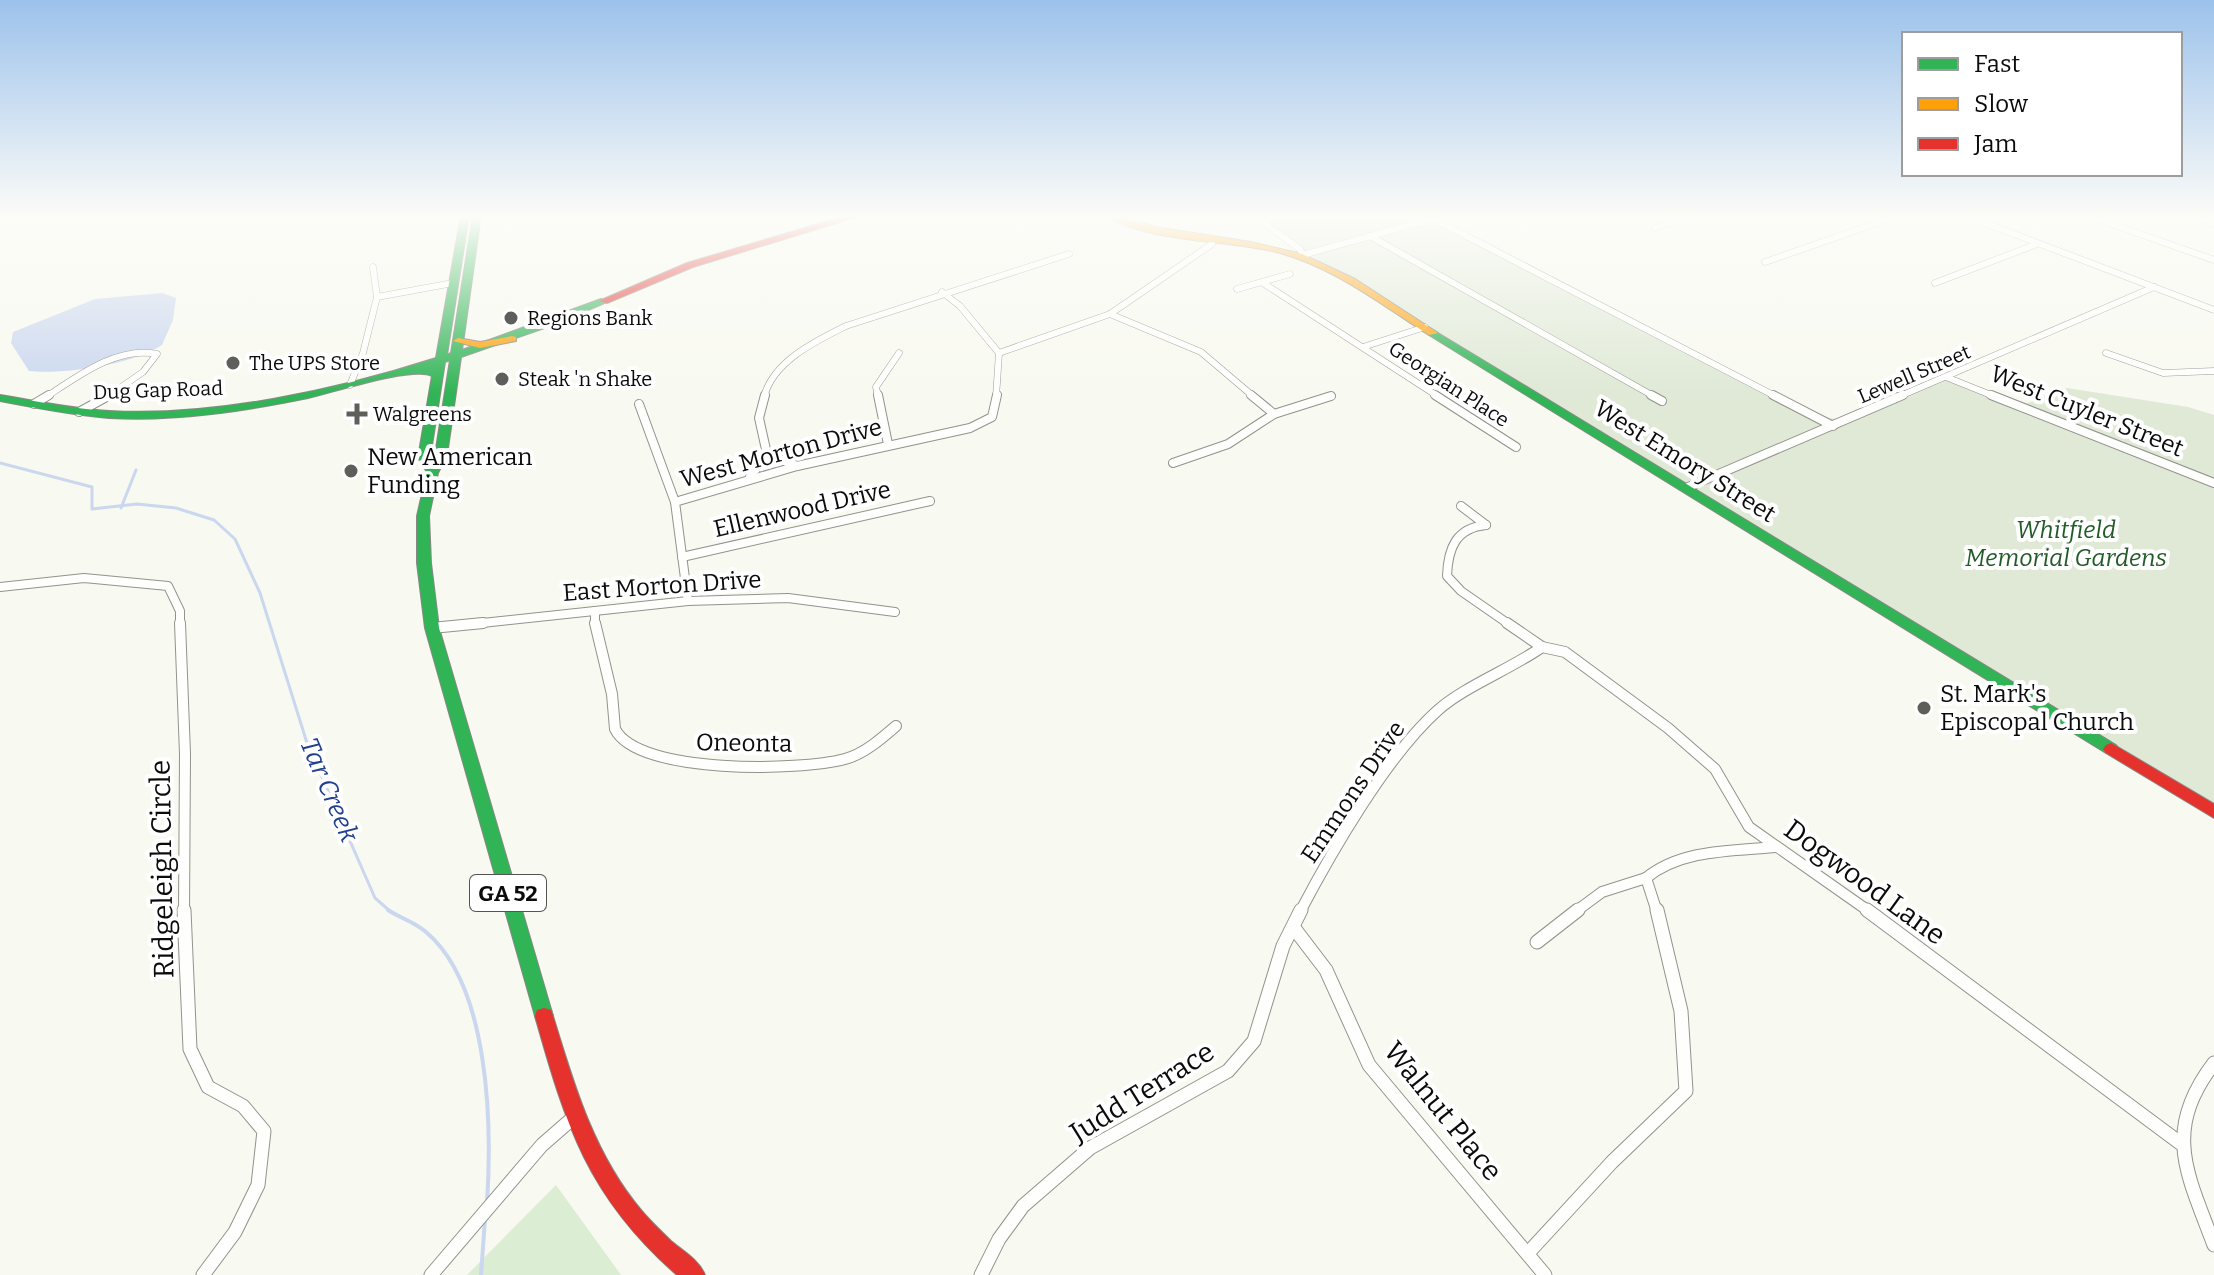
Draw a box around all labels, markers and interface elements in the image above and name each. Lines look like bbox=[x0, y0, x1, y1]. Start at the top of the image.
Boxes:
legend bbox=[1902, 32, 2182, 176]
text: Fast bbox=[1974, 50, 2020, 78]
text: Slow bbox=[1974, 90, 2029, 118]
text: Jam bbox=[1973, 130, 2018, 158]
place label: Regions Bank bbox=[527, 306, 653, 330]
marker: Regions Bank bbox=[502, 309, 520, 327]
street label: Georgian Place bbox=[1384, 336, 1514, 432]
street label: Lewell Street bbox=[1854, 340, 1974, 408]
place label: The UPS Store bbox=[249, 351, 380, 375]
marker: The UPS Store bbox=[224, 354, 242, 372]
street label: West Cuyler Street bbox=[1986, 359, 2188, 463]
place label: Steak 'n Shake bbox=[518, 367, 652, 391]
marker: Steak 'n Shake bbox=[493, 370, 511, 388]
street label: Dug Gap Road bbox=[93, 376, 224, 404]
street label: West Emory Street bbox=[1589, 394, 1781, 528]
place label: Walgreens bbox=[373, 402, 472, 426]
marker: Walgreens bbox=[348, 405, 366, 423]
street label: West Morton Drive bbox=[677, 413, 885, 493]
place label: New American Funding bbox=[367, 443, 532, 499]
marker: New American Funding bbox=[342, 462, 360, 480]
street label: Ellenwood Drive bbox=[711, 475, 893, 543]
park label: Whitfield Memorial Gardens bbox=[1965, 516, 2167, 572]
street label: East Morton Drive bbox=[562, 565, 762, 607]
place label: St. Mark's Episcopal Church bbox=[1940, 680, 2134, 736]
marker: St. Mark's Episcopal Church bbox=[1915, 699, 1933, 717]
street label: Emmons Drive bbox=[1295, 716, 1411, 868]
street label: Oneonta bbox=[696, 728, 792, 758]
water label: Tar Creek bbox=[293, 733, 365, 848]
street label: Ridgeleigh Circle bbox=[144, 760, 180, 978]
street label: Dogwood Lane bbox=[1778, 812, 1952, 952]
road number: GA 52 bbox=[470, 875, 546, 911]
street label: Judd Terrace bbox=[1063, 1035, 1220, 1150]
street label: Walnut Place bbox=[1377, 1035, 1509, 1187]

